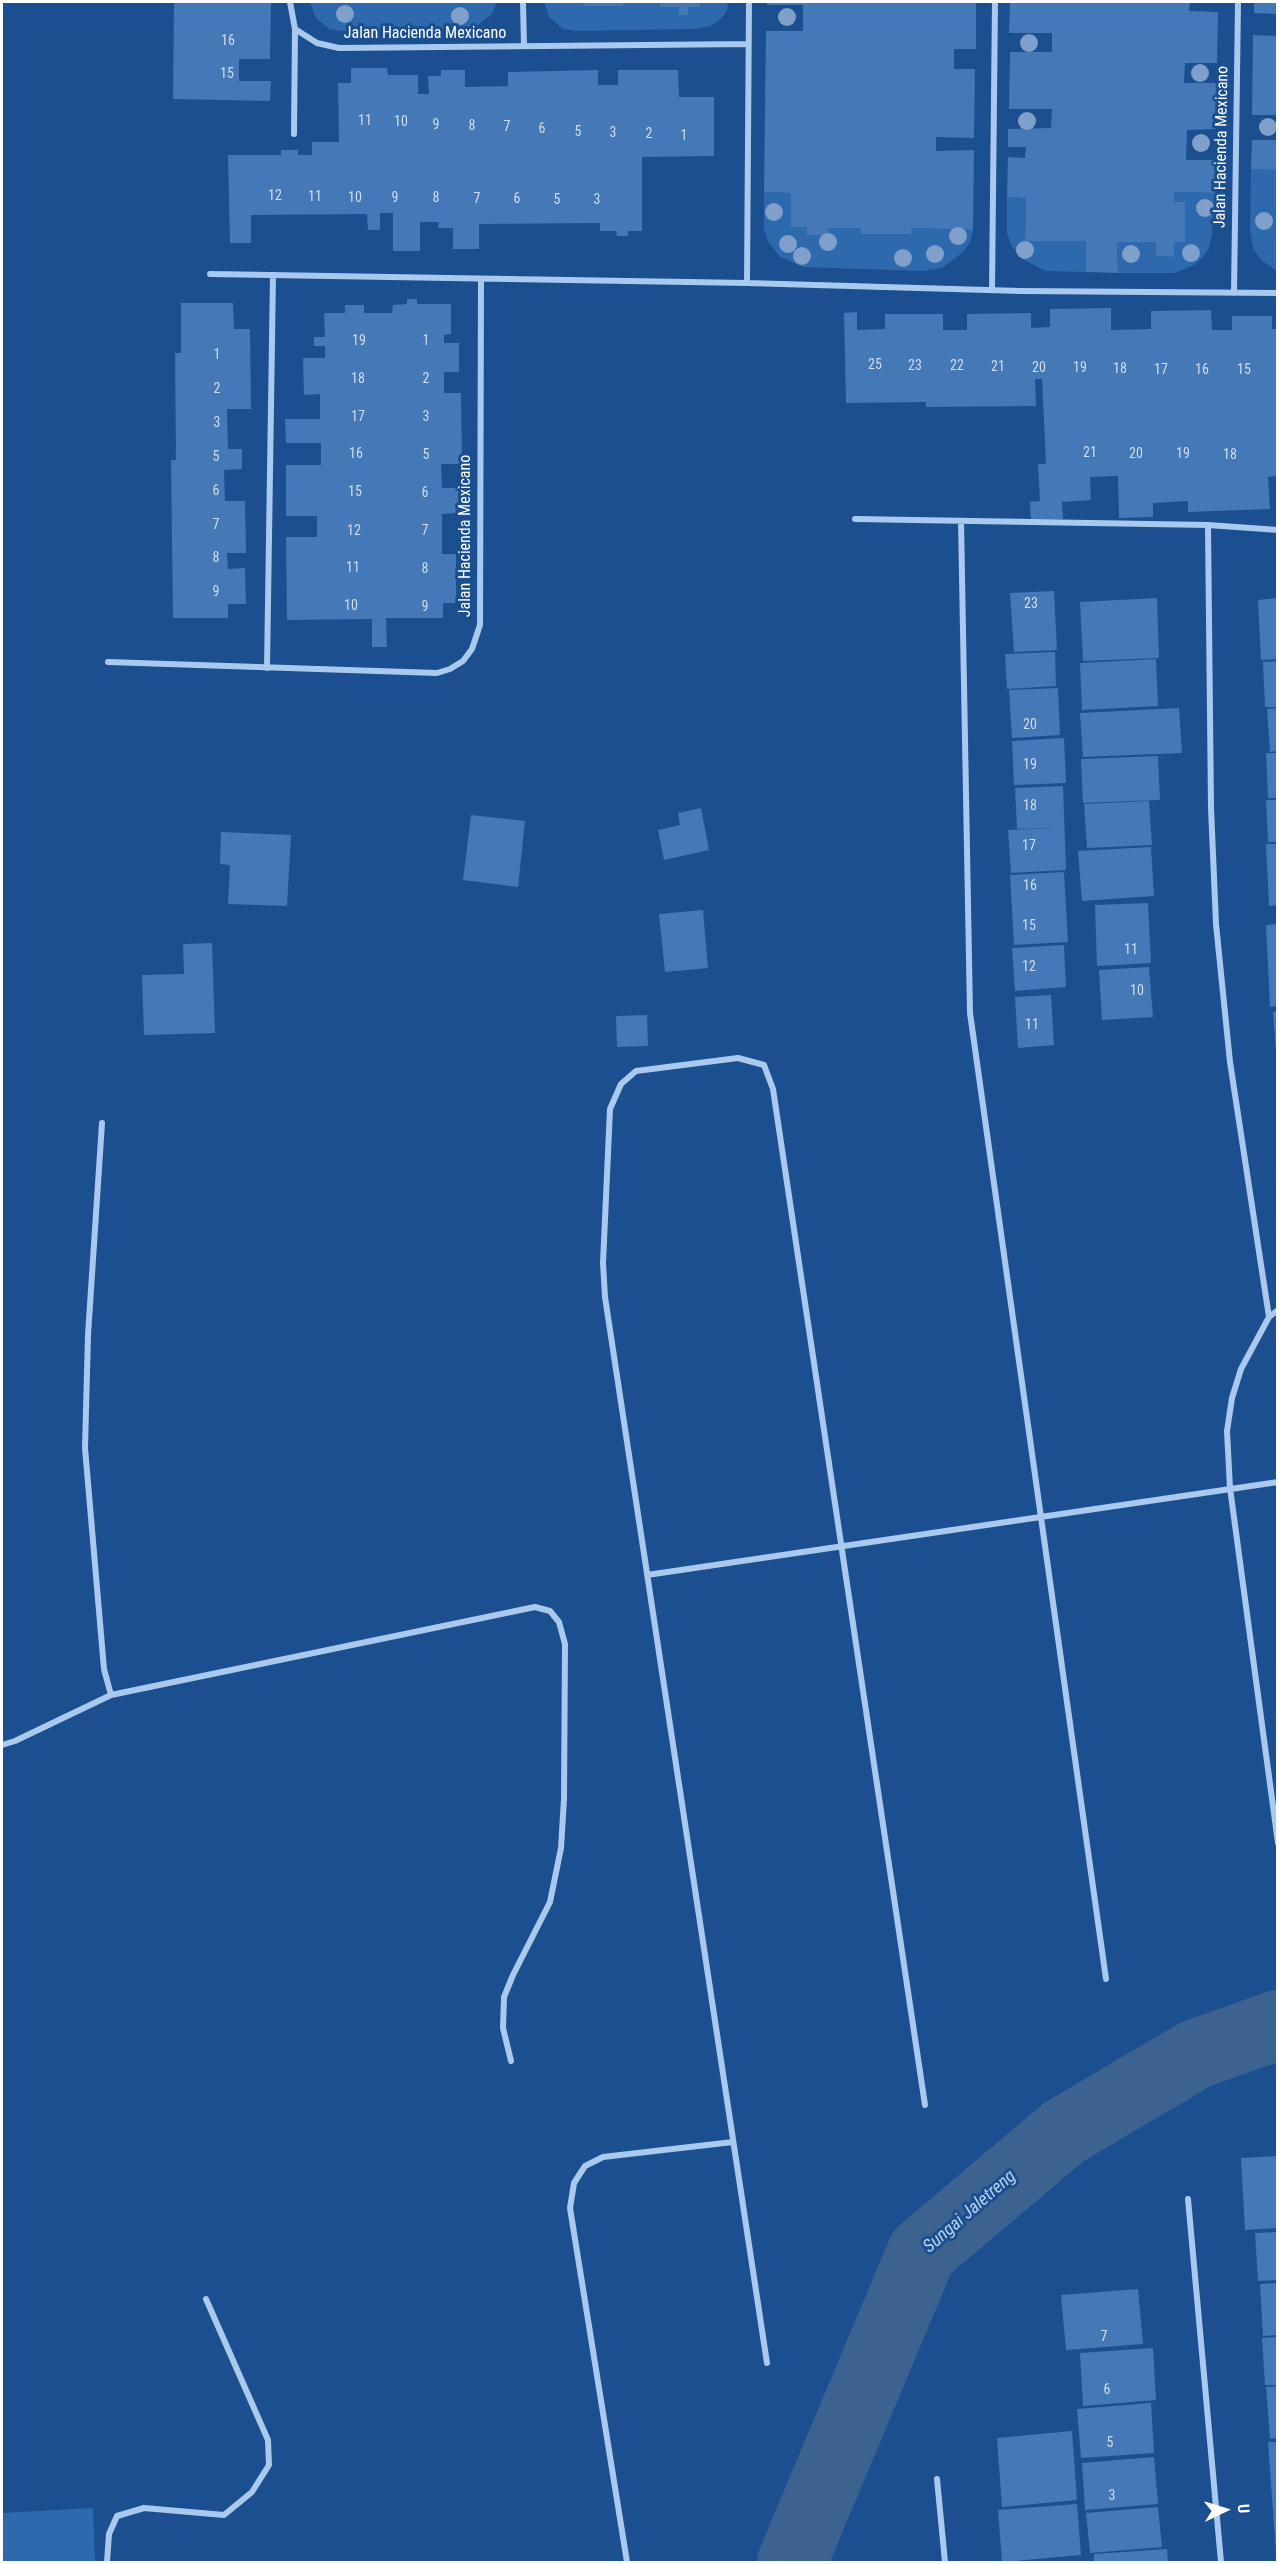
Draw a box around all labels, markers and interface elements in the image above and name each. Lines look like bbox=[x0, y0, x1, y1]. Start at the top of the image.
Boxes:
street label: Jalan Hacienda Mexicano bbox=[344, 24, 506, 44]
house number: 16 bbox=[221, 33, 235, 49]
house number: 15 bbox=[220, 66, 234, 82]
street label: Jalan Hacienda Mexicano bbox=[1211, 66, 1233, 228]
house number: 11 bbox=[358, 113, 372, 129]
house number: 10 bbox=[394, 114, 408, 130]
house number: 9 bbox=[433, 117, 439, 133]
house number: 8 bbox=[469, 118, 475, 134]
house number: 7 bbox=[504, 119, 510, 135]
house number: 6 bbox=[539, 121, 545, 137]
house number: 5 bbox=[575, 124, 581, 140]
house number: 3 bbox=[610, 125, 616, 141]
house number: 2 bbox=[646, 126, 652, 142]
house number: 1 bbox=[681, 128, 687, 144]
house number: 12 bbox=[268, 188, 282, 204]
house number: 11 bbox=[308, 189, 322, 205]
house number: 10 bbox=[348, 190, 362, 206]
house number: 9 bbox=[392, 190, 398, 206]
house number: 8 bbox=[433, 190, 439, 206]
house number: 7 bbox=[474, 191, 480, 207]
house number: 6 bbox=[514, 191, 520, 207]
house number: 5 bbox=[554, 192, 560, 208]
house number: 3 bbox=[594, 192, 600, 208]
house number: 19 bbox=[352, 333, 366, 349]
house number: 1 bbox=[423, 333, 429, 349]
house number: 1 bbox=[214, 347, 220, 363]
house number: 25 bbox=[868, 357, 882, 373]
house number: 23 bbox=[908, 358, 922, 374]
house number: 22 bbox=[950, 358, 964, 374]
house number: 21 bbox=[991, 359, 1005, 375]
house number: 20 bbox=[1032, 360, 1046, 376]
house number: 19 bbox=[1073, 360, 1087, 376]
house number: 18 bbox=[1113, 361, 1127, 377]
house number: 17 bbox=[1154, 362, 1168, 378]
house number: 16 bbox=[1195, 362, 1209, 378]
house number: 15 bbox=[1237, 362, 1251, 378]
house number: 18 bbox=[351, 371, 365, 387]
house number: 2 bbox=[423, 371, 429, 387]
house number: 2 bbox=[214, 381, 220, 397]
house number: 17 bbox=[351, 409, 365, 425]
house number: 3 bbox=[423, 409, 429, 425]
house number: 3 bbox=[214, 415, 220, 431]
house number: 21 bbox=[1083, 445, 1097, 461]
house number: 16 bbox=[349, 446, 363, 462]
house number: 20 bbox=[1129, 446, 1143, 462]
house number: 19 bbox=[1176, 446, 1190, 462]
house number: 5 bbox=[423, 447, 429, 463]
house number: 18 bbox=[1223, 447, 1237, 463]
house number: 5 bbox=[213, 449, 219, 465]
street label: Jalan Hacienda Mexicano bbox=[456, 455, 476, 617]
house number: 6 bbox=[213, 483, 219, 499]
house number: 15 bbox=[348, 484, 362, 500]
house number: 6 bbox=[422, 485, 428, 501]
house number: 7 bbox=[213, 517, 219, 533]
house number: 12 bbox=[347, 523, 361, 539]
house number: 7 bbox=[422, 523, 428, 539]
house number: 8 bbox=[213, 550, 219, 566]
house number: 11 bbox=[346, 560, 360, 576]
house number: 8 bbox=[422, 561, 428, 577]
house number: 9 bbox=[213, 584, 219, 600]
house number: 23 bbox=[1024, 596, 1038, 612]
house number: 10 bbox=[344, 598, 358, 614]
house number: 9 bbox=[422, 599, 428, 615]
house number: 20 bbox=[1023, 717, 1037, 733]
house number: 19 bbox=[1023, 757, 1037, 773]
house number: 18 bbox=[1023, 798, 1037, 814]
house number: 17 bbox=[1022, 838, 1036, 854]
house number: 16 bbox=[1023, 878, 1037, 894]
house number: 15 bbox=[1022, 918, 1036, 934]
house number: 11 bbox=[1124, 942, 1138, 958]
house number: 12 bbox=[1022, 959, 1036, 975]
house number: 10 bbox=[1130, 983, 1144, 999]
house number: 11 bbox=[1025, 1017, 1039, 1033]
water label: Sungai Jaletreng bbox=[919, 2166, 1021, 2258]
house number: 7 bbox=[1101, 2329, 1107, 2345]
house number: 6 bbox=[1104, 2382, 1110, 2398]
house number: 5 bbox=[1107, 2435, 1113, 2451]
north arrow bbox=[1195, 2480, 1255, 2540]
house number: 3 bbox=[1109, 2488, 1115, 2504]
text: U bbox=[1234, 2503, 1253, 2514]

